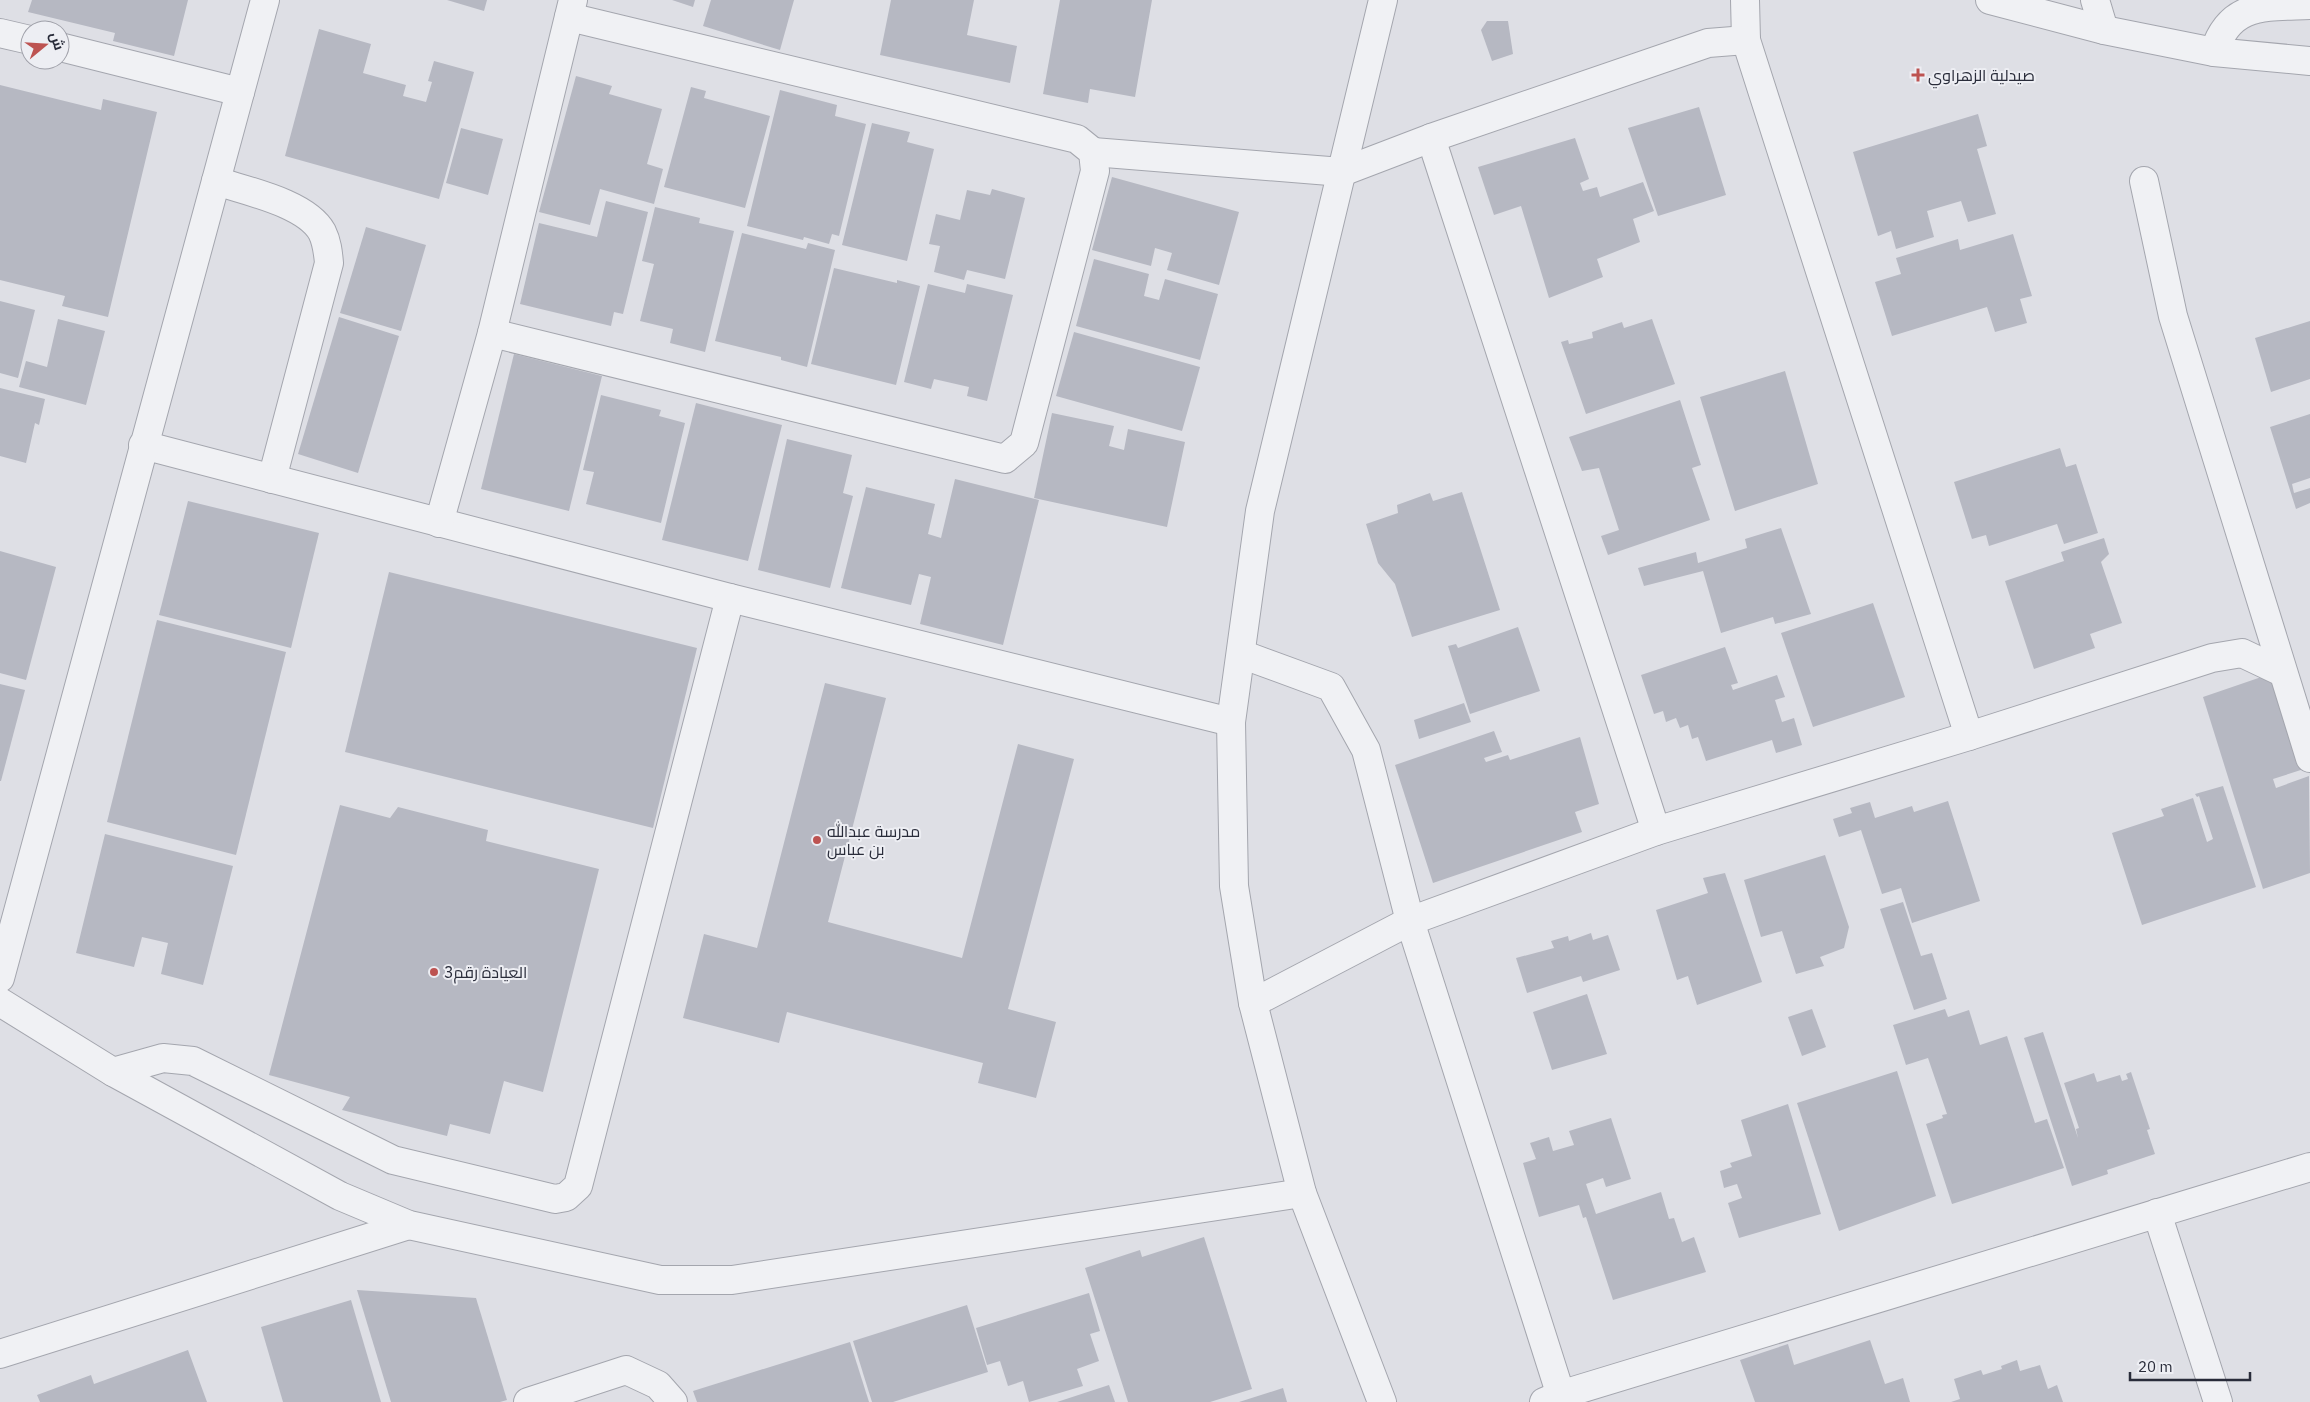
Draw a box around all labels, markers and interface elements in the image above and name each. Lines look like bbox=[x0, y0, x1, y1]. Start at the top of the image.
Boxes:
north arrow bbox=[20, 20, 70, 70]
text: ش bbox=[46, 30, 69, 52]
place label: صيدلية الزهراوي bbox=[1928, 65, 2035, 89]
marker: صيدلية الزهراوي bbox=[1912, 69, 1924, 81]
place label: مدرسة عبدالله بن عباس bbox=[827, 821, 920, 860]
marker: مدرسة عبدالله بن عباس bbox=[811, 834, 823, 846]
place label: 3العيادة رقم bbox=[444, 962, 527, 984]
marker: 3العيادة رقم bbox=[428, 966, 440, 978]
scale bar bbox=[2130, 1350, 2250, 1382]
text: 20 m bbox=[2138, 1357, 2173, 1376]

